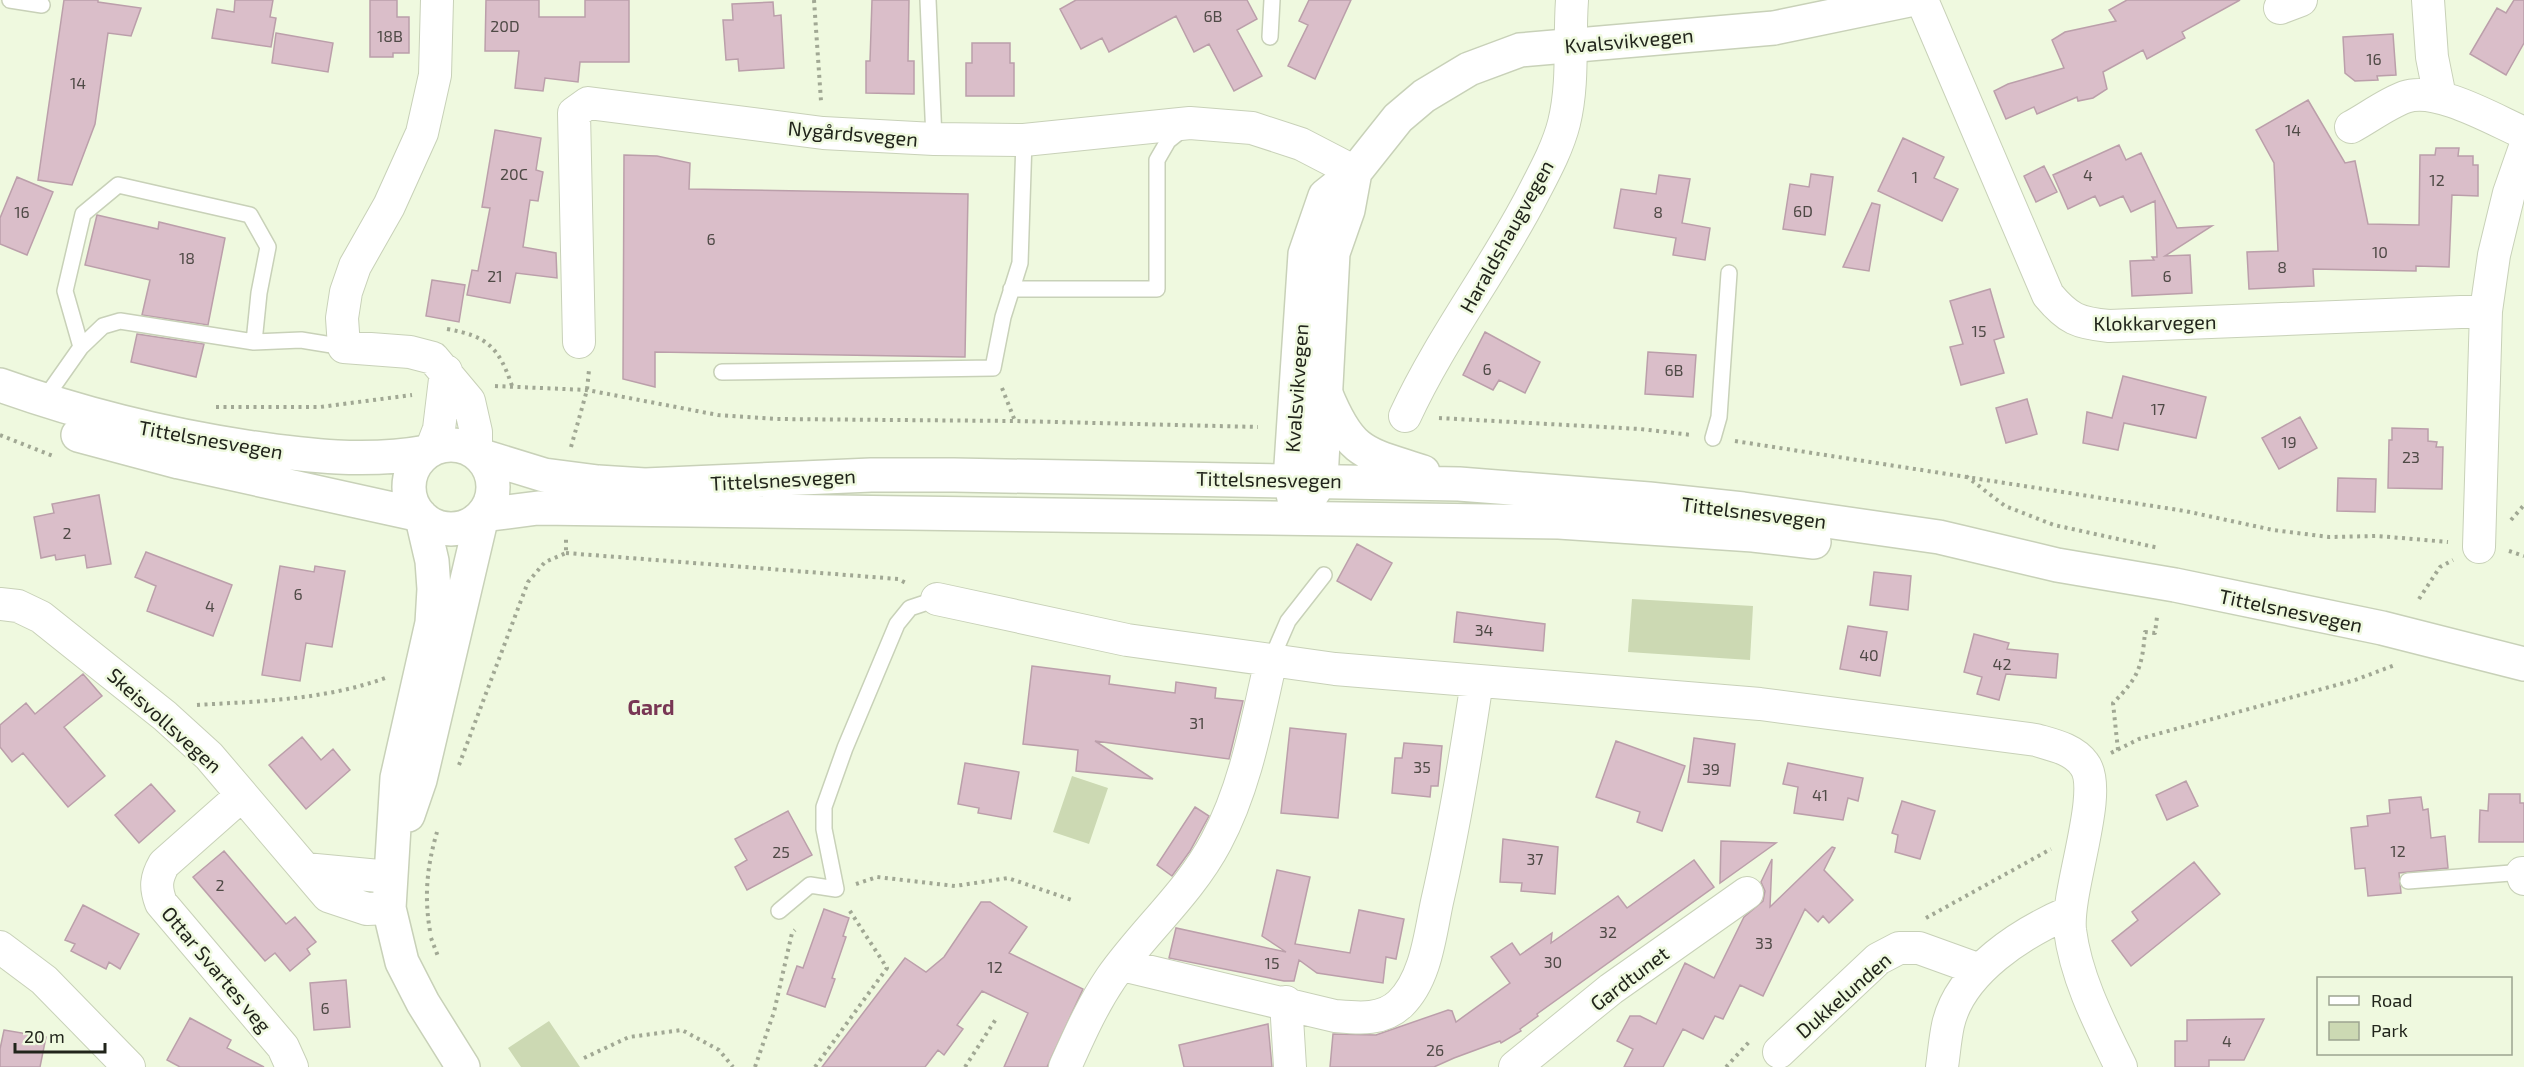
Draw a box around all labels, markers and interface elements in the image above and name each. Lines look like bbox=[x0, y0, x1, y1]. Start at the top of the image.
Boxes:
house number: 6B bbox=[1203, 6, 1223, 25]
house number: 20D bbox=[490, 16, 520, 35]
street label: Kvalsvikvegen bbox=[1564, 22, 1694, 58]
house number: 18B bbox=[377, 26, 403, 45]
house number: 16 bbox=[2366, 49, 2382, 68]
house number: 14 bbox=[70, 73, 86, 92]
street label: Nygårdsvegen bbox=[787, 115, 919, 151]
house number: 14 bbox=[2285, 120, 2301, 139]
street label: Haraldshaugvegen bbox=[1454, 156, 1558, 316]
house number: 20C bbox=[500, 164, 528, 183]
house number: 4 bbox=[2083, 165, 2093, 184]
house number: 1 bbox=[1912, 167, 1918, 186]
house number: 12 bbox=[2429, 170, 2445, 189]
house number: 6D bbox=[1793, 201, 1813, 220]
house number: 16 bbox=[14, 202, 30, 221]
house number: 8 bbox=[1653, 202, 1663, 221]
house number: 6 bbox=[706, 229, 716, 248]
house number: 10 bbox=[2372, 242, 2388, 261]
house number: 18 bbox=[179, 248, 195, 267]
house number: 8 bbox=[2277, 257, 2287, 276]
house number: 21 bbox=[487, 266, 503, 285]
house number: 6 bbox=[2162, 266, 2172, 285]
street label: Klokkarvegen bbox=[2093, 309, 2217, 335]
house number: 15 bbox=[1972, 321, 1986, 340]
street label: Kvalsvikvegen bbox=[1280, 323, 1312, 453]
house number: 6 bbox=[1482, 359, 1492, 378]
house number: 6B bbox=[1664, 360, 1684, 379]
house number: 17 bbox=[2151, 399, 2165, 418]
street label: Tittelsnesvegen bbox=[137, 415, 285, 463]
house number: 19 bbox=[2281, 432, 2297, 451]
house number: 23 bbox=[2402, 447, 2420, 466]
street label: Tittelsnesvegen bbox=[710, 463, 856, 495]
street label: Tittelsnesvegen bbox=[1196, 466, 1342, 492]
street label: Tittelsnesvegen bbox=[1680, 491, 1828, 533]
house number: 2 bbox=[63, 523, 72, 542]
street label: Tittelsnesvegen bbox=[2217, 583, 2365, 637]
house number: 6 bbox=[293, 584, 303, 603]
house number: 4 bbox=[205, 596, 215, 615]
house number: 34 bbox=[1475, 620, 1494, 639]
house number: 40 bbox=[1859, 645, 1879, 664]
house number: 42 bbox=[1993, 654, 2011, 673]
street label: Skeisvollsvegen bbox=[103, 662, 227, 778]
district label: Gard bbox=[628, 694, 674, 719]
house number: 31 bbox=[1189, 713, 1205, 732]
house number: 35 bbox=[1413, 757, 1431, 776]
house number: 39 bbox=[1702, 759, 1720, 778]
house number: 41 bbox=[1812, 785, 1828, 804]
house number: 12 bbox=[2390, 841, 2406, 860]
house number: 25 bbox=[772, 842, 790, 861]
house number: 37 bbox=[1526, 849, 1544, 868]
house number: 2 bbox=[216, 875, 225, 894]
street label: Ottar Svartes veg bbox=[157, 901, 277, 1037]
house number: 32 bbox=[1599, 922, 1617, 941]
house number: 33 bbox=[1755, 933, 1773, 952]
street label: Gardtunet bbox=[1585, 941, 1673, 1015]
street label: Dukkelunden bbox=[1790, 947, 1896, 1043]
house number: 30 bbox=[1544, 952, 1562, 971]
house number: 15 bbox=[1265, 953, 1279, 972]
house number: 12 bbox=[987, 957, 1003, 976]
legend bbox=[2317, 977, 2512, 1055]
text: Road bbox=[2371, 989, 2412, 1011]
house number: 6 bbox=[320, 998, 330, 1017]
scale bar bbox=[15, 1016, 105, 1054]
text: Park bbox=[2371, 1019, 2408, 1041]
text: 20 m bbox=[24, 1025, 65, 1047]
house number: 4 bbox=[2222, 1031, 2232, 1050]
house number: 26 bbox=[1426, 1040, 1444, 1059]

